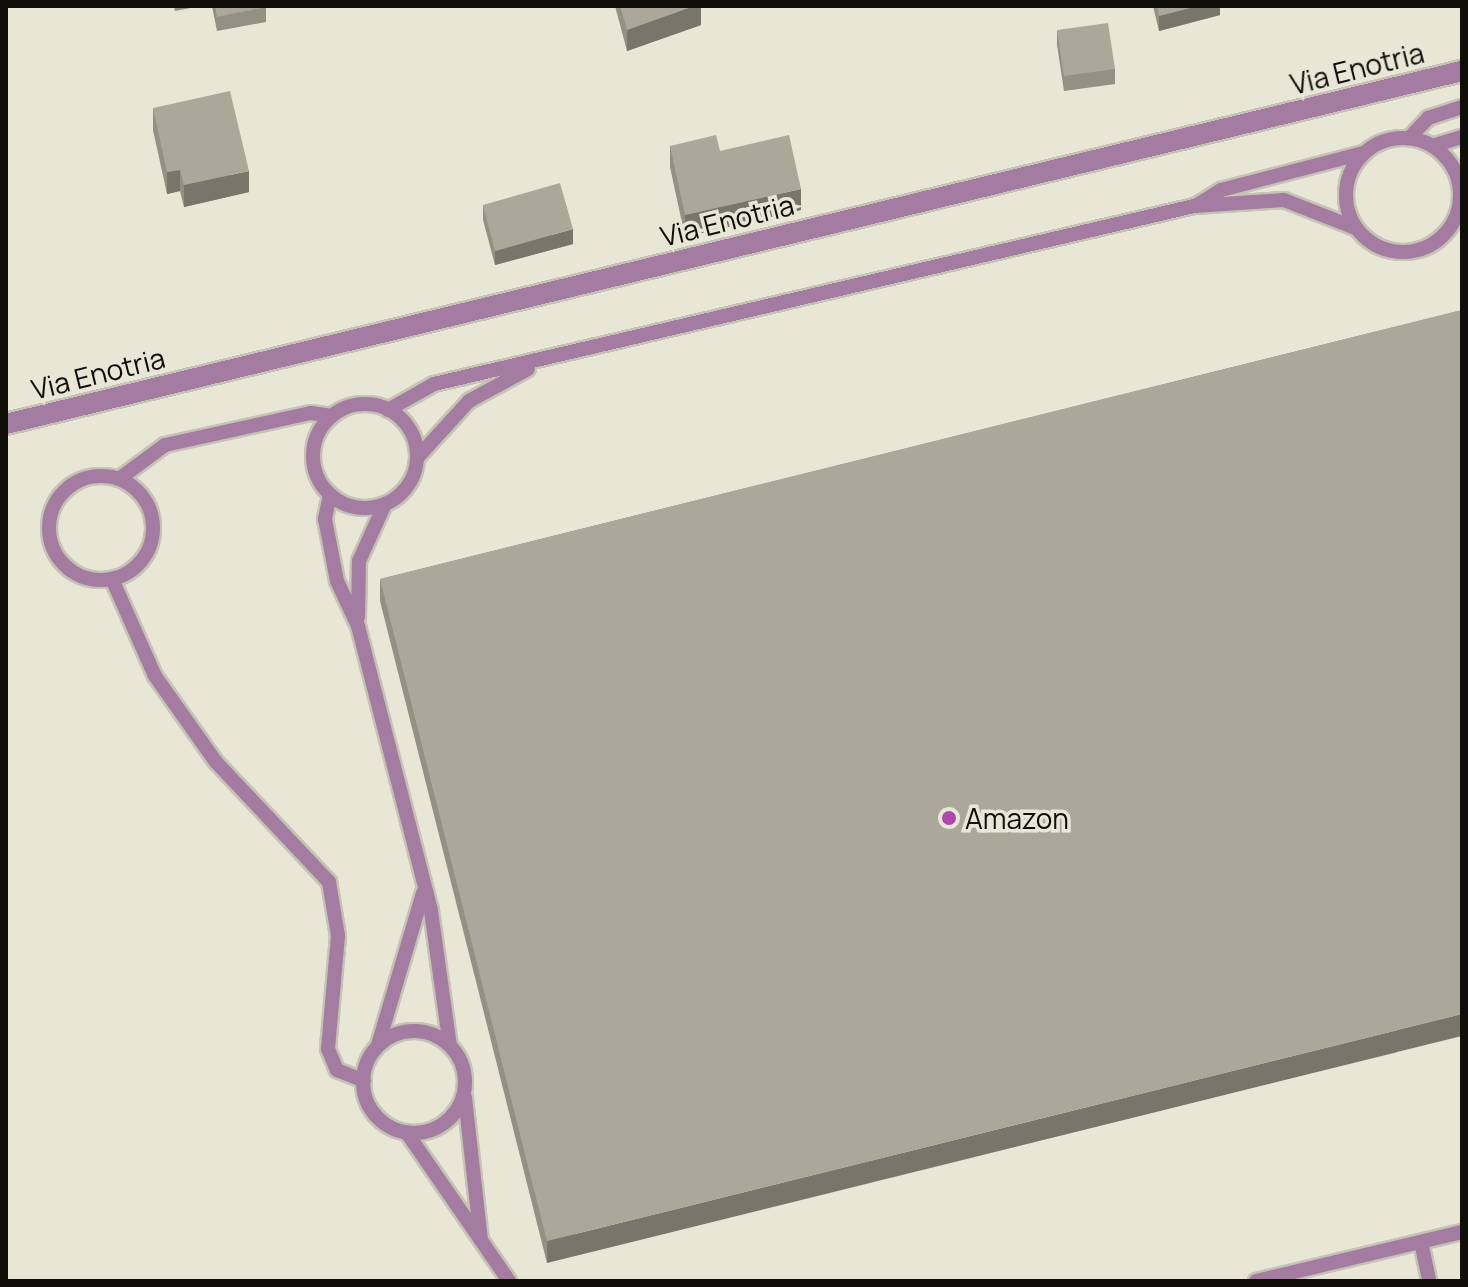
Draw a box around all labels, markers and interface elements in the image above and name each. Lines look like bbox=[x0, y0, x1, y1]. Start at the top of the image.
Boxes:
street label: Via Enotria bbox=[1287, 35, 1427, 101]
street label: Via Enotria bbox=[657, 187, 797, 253]
street label: Via Enotria bbox=[28, 340, 168, 406]
place label: Amazon bbox=[965, 801, 1069, 835]
marker: Amazon bbox=[940, 809, 958, 827]

